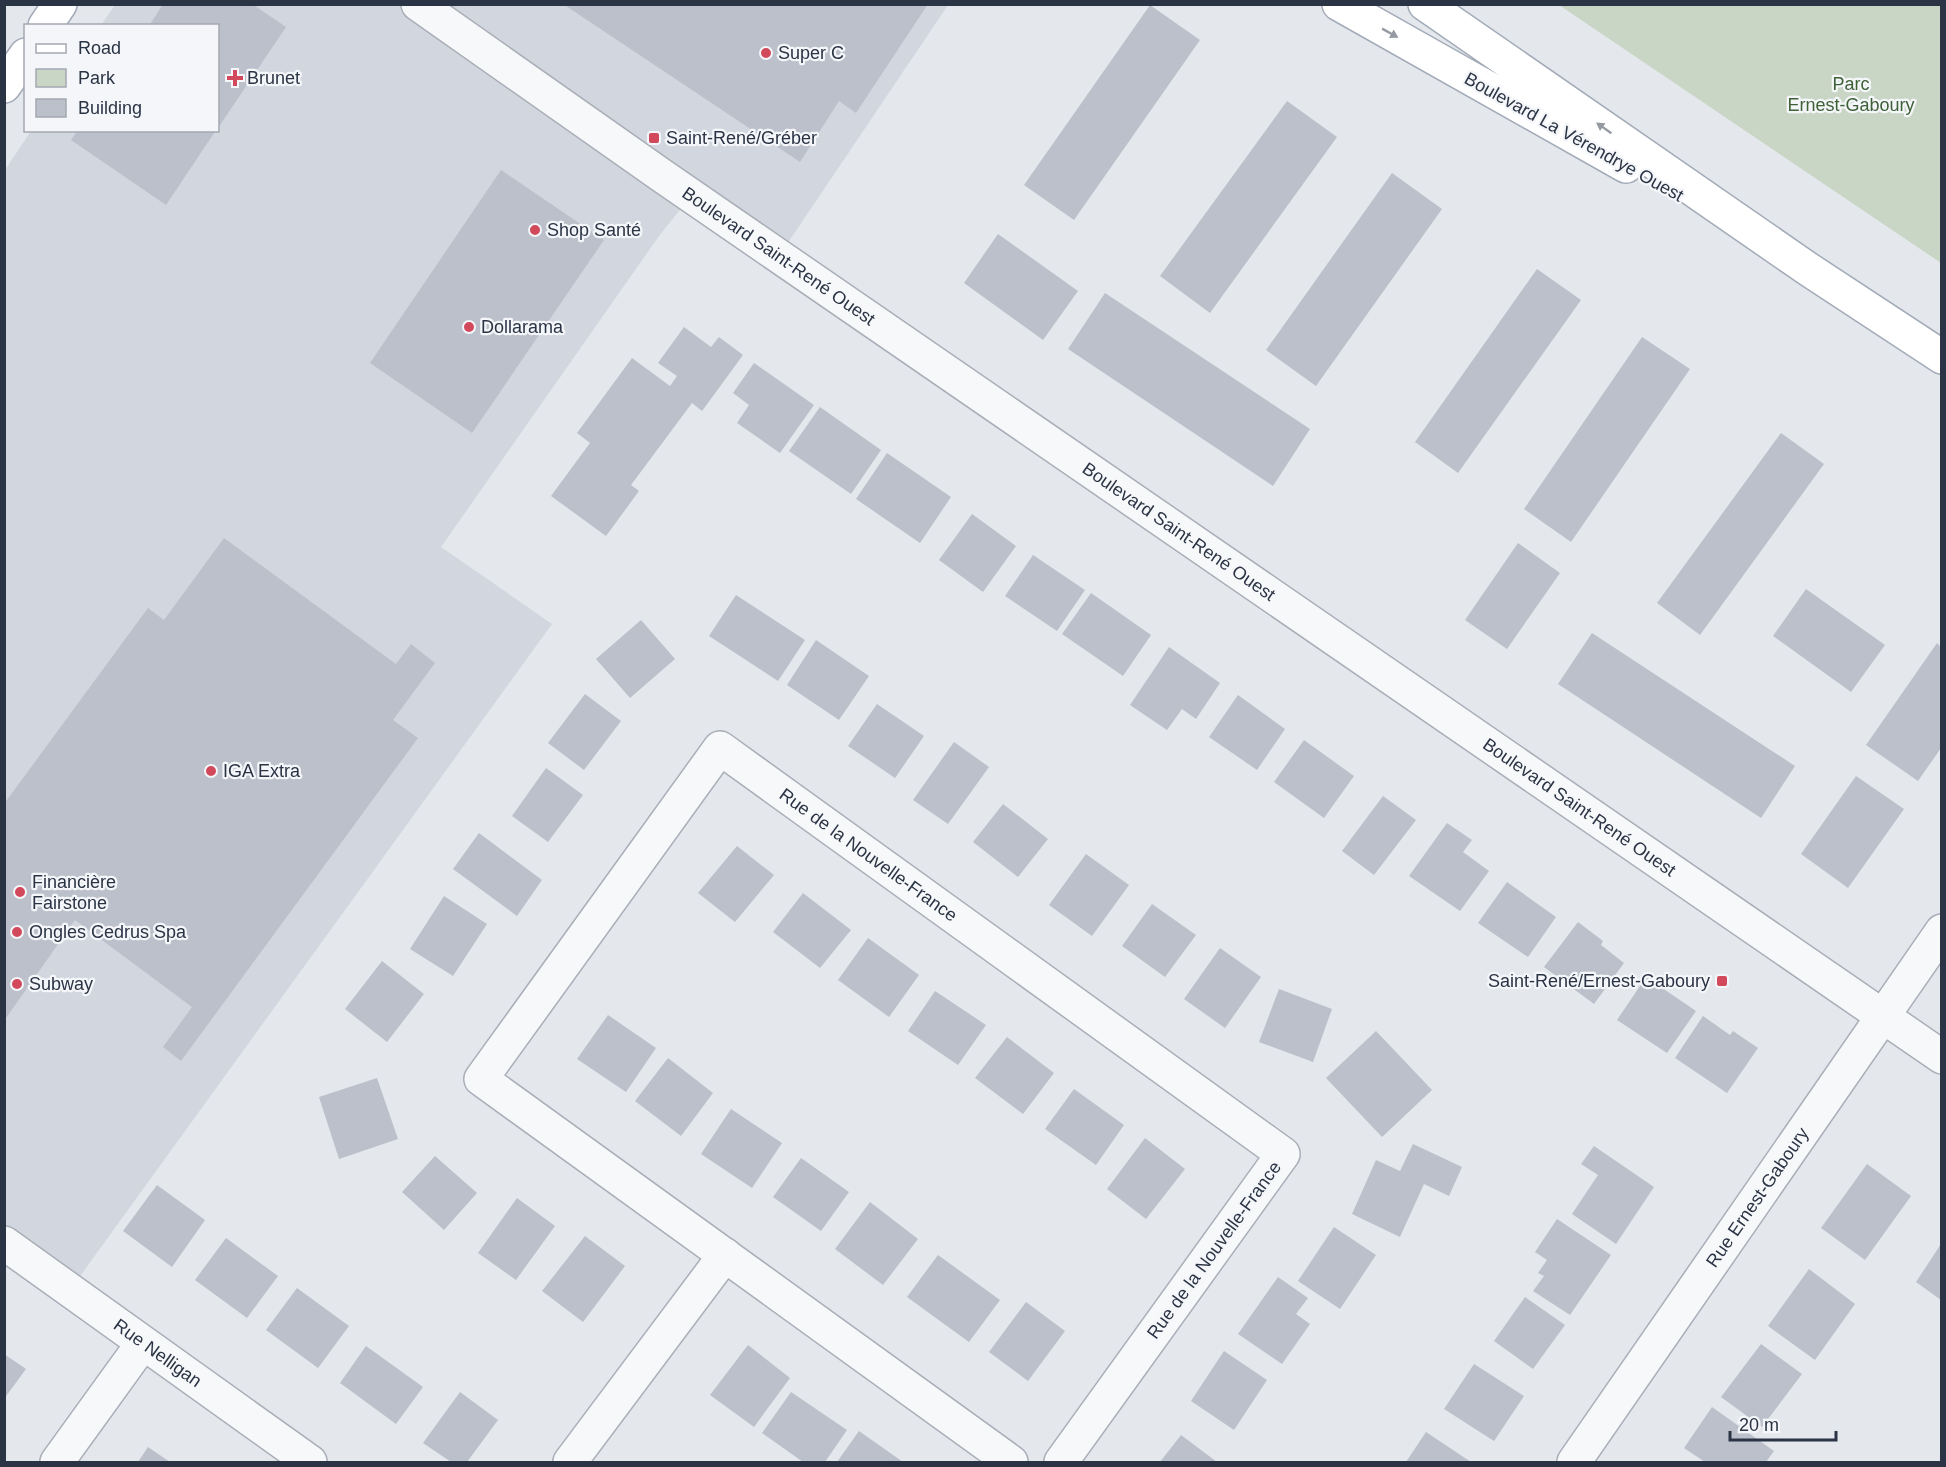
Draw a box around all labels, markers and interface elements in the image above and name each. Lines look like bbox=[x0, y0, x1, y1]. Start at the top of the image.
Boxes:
legend bbox=[24, 24, 219, 132]
one-way arrow bbox=[1382, 28, 1399, 38]
text: Road bbox=[78, 38, 121, 58]
place label: Super C bbox=[778, 43, 844, 63]
marker: Super C bbox=[759, 46, 773, 60]
text: Park bbox=[78, 68, 116, 88]
place label: Brunet bbox=[247, 68, 300, 88]
street label: Boulevard La Vérendrye Ouest bbox=[1461, 68, 1687, 206]
marker: Brunet bbox=[228, 71, 242, 85]
park label: Parc Ernest-Gaboury bbox=[1787, 74, 1915, 115]
text: Building bbox=[78, 98, 142, 118]
one-way arrow bbox=[1597, 122, 1613, 134]
place label: Saint-René/Gréber bbox=[666, 128, 817, 148]
marker: Saint-René/Gréber bbox=[647, 131, 661, 145]
street label: Boulevard Saint-René Ouest bbox=[679, 183, 879, 329]
place label: Shop Santé bbox=[547, 220, 641, 240]
marker: Shop Santé bbox=[528, 223, 542, 237]
place label: Dollarama bbox=[481, 317, 564, 337]
marker: Dollarama bbox=[462, 320, 476, 334]
street label: Boulevard Saint-René Ouest bbox=[1079, 458, 1279, 605]
street label: Boulevard Saint-René Ouest bbox=[1479, 734, 1679, 880]
place label: IGA Extra bbox=[223, 761, 301, 781]
marker: IGA Extra bbox=[204, 764, 218, 778]
street label: Rue de la Nouvelle-France bbox=[776, 784, 961, 926]
place label: Financière Fairstone bbox=[32, 872, 116, 913]
marker: Financière Fairstone bbox=[13, 885, 27, 899]
place label: Ongles Cedrus Spa bbox=[29, 922, 187, 942]
marker: Ongles Cedrus Spa bbox=[10, 925, 24, 939]
place label: Saint-René/Ernest-Gaboury bbox=[1488, 971, 1710, 991]
place label: Subway bbox=[29, 974, 93, 994]
marker: Saint-René/Ernest-Gaboury bbox=[1715, 974, 1729, 988]
marker: Subway bbox=[10, 977, 24, 991]
street label: Rue Ernest-Gaboury bbox=[1702, 1124, 1813, 1271]
street label: Rue de la Nouvelle-France bbox=[1143, 1158, 1285, 1342]
street label: Rue Nelligan bbox=[110, 1315, 205, 1391]
scale bar bbox=[1730, 1404, 1836, 1442]
text: 20 m bbox=[1739, 1415, 1779, 1435]

